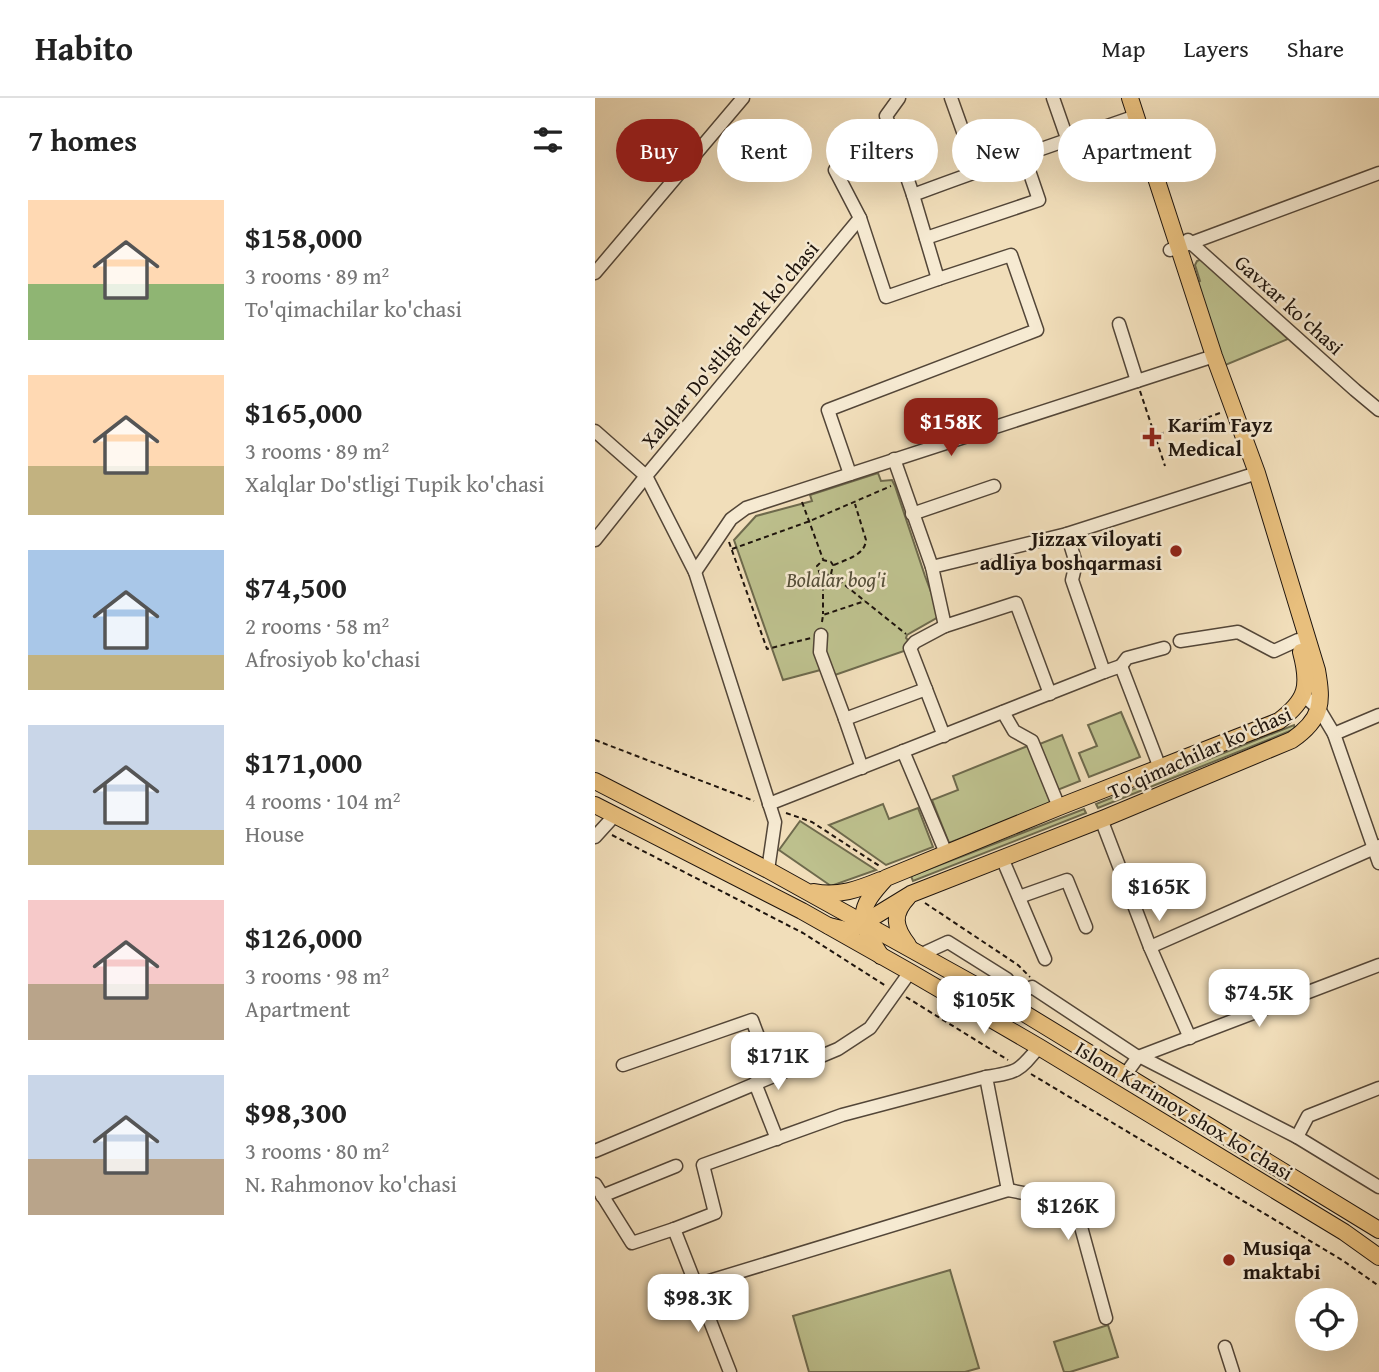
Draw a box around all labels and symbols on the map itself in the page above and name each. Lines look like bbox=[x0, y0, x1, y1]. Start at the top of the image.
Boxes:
street label: Xalqlar Do'stligi berk ko'chasi bbox=[633, 234, 826, 455]
street label: Gavxar ko'chasi bbox=[1228, 247, 1351, 362]
pin: $158K bbox=[902, 398, 1000, 458]
place label: Karim Fayz Medical bbox=[1168, 409, 1272, 464]
marker: Karim Fayz Medical bbox=[1142, 427, 1162, 447]
place label: Jizzax viloyati adliya boshqarmasi bbox=[980, 523, 1162, 578]
marker: Jizzax viloyati adliya boshqarmasi bbox=[1168, 543, 1184, 559]
park label: Bolalar bog'i bbox=[785, 564, 886, 595]
street label: To'qimachilar ko'chasi bbox=[1103, 698, 1297, 807]
pin: $165K bbox=[1110, 864, 1208, 923]
pin: $74.5K bbox=[1202, 970, 1316, 1029]
pin: $105K bbox=[935, 976, 1033, 1036]
pin: $171K bbox=[729, 1032, 827, 1092]
street label: Islom Karimov shox ko'chasi bbox=[1069, 1033, 1299, 1188]
pin: $126K bbox=[1019, 1182, 1117, 1242]
place label: Musiqa maktabi bbox=[1243, 1232, 1321, 1287]
marker: Musiqa maktabi bbox=[1221, 1252, 1237, 1268]
pin: $98.3K bbox=[641, 1274, 755, 1334]

